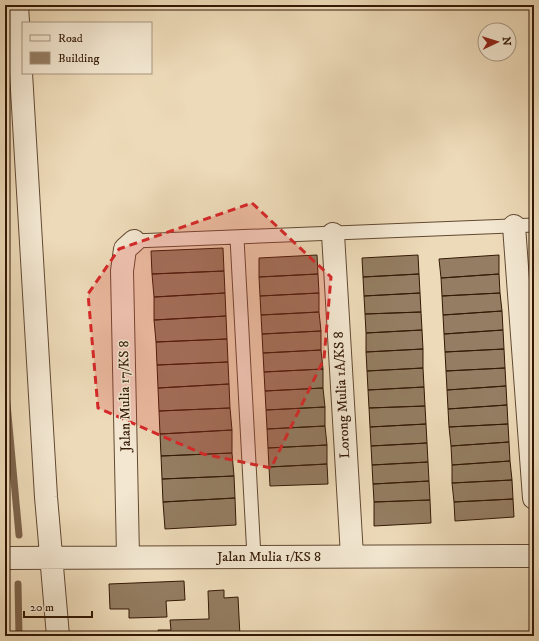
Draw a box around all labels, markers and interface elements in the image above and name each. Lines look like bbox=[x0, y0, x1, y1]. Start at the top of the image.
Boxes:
legend bbox=[22, 22, 152, 74]
north arrow bbox=[477, 22, 517, 62]
text: Road bbox=[58, 31, 83, 46]
text: N bbox=[499, 36, 513, 46]
text: Building bbox=[58, 51, 99, 66]
street label: Lorong Mulia 1A/KS 8 bbox=[330, 331, 354, 459]
street label: Jalan Mulia 17/KS 8 bbox=[115, 340, 135, 454]
street label: Jalan Mulia 1/KS 8 bbox=[215, 548, 321, 566]
scale bar bbox=[24, 593, 92, 619]
text: 20 m bbox=[30, 600, 54, 615]

